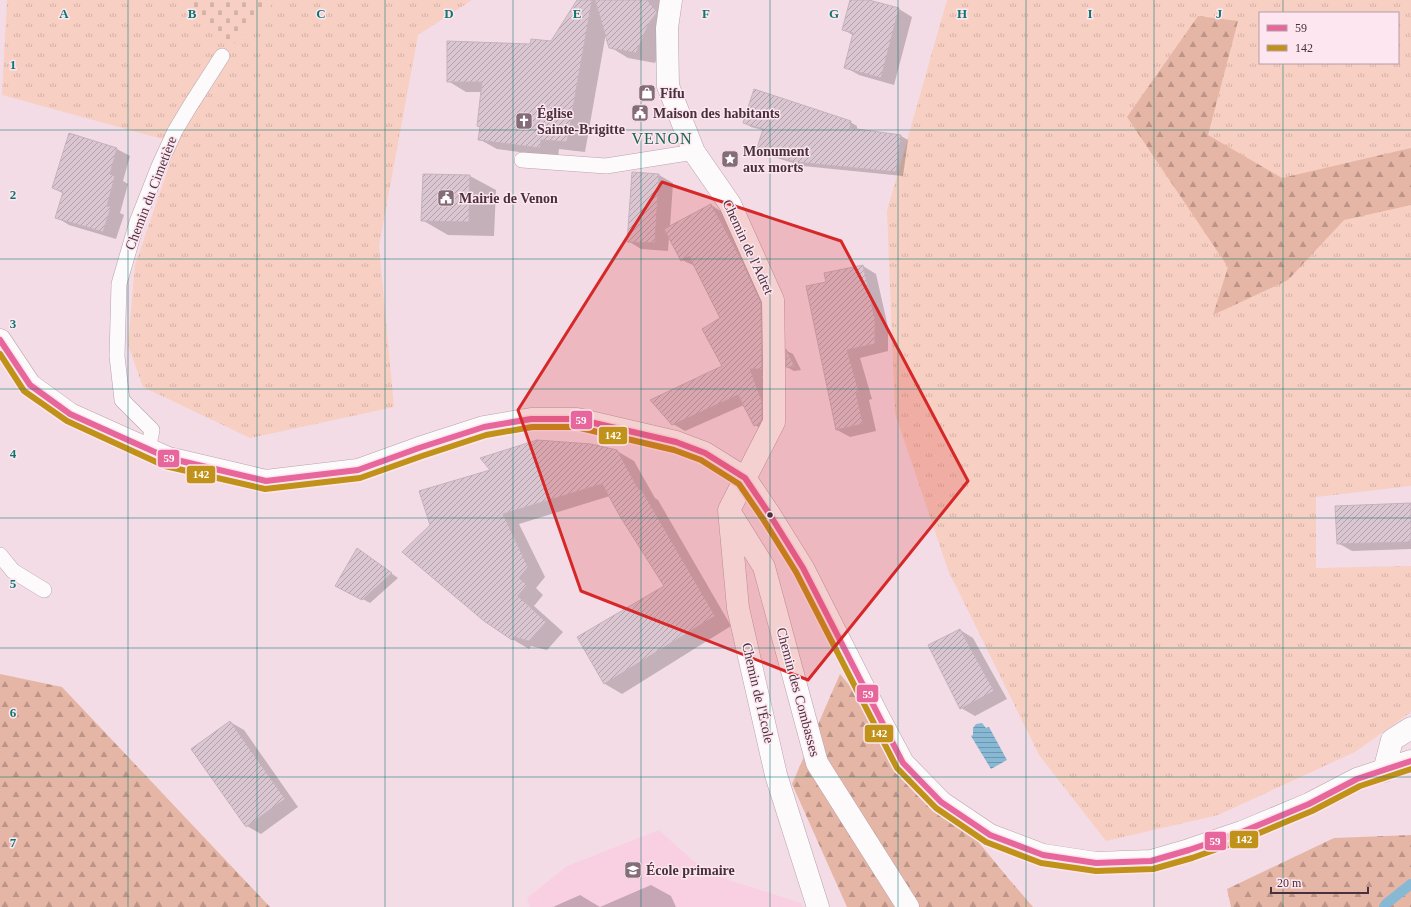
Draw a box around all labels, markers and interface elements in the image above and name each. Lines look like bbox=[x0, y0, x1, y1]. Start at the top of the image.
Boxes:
text: A bbox=[59, 6, 69, 21]
text: B bbox=[188, 6, 197, 21]
text: C bbox=[316, 6, 326, 21]
text: D bbox=[444, 6, 454, 21]
text: E bbox=[573, 6, 581, 21]
text: F bbox=[702, 6, 710, 21]
text: G bbox=[829, 6, 839, 21]
text: H bbox=[957, 6, 967, 21]
text: I bbox=[1087, 6, 1093, 21]
text: J bbox=[1216, 6, 1223, 21]
legend bbox=[1259, 12, 1399, 64]
text: 59 bbox=[1295, 21, 1307, 35]
text: 142 bbox=[1295, 41, 1313, 55]
text: 1 bbox=[10, 57, 16, 72]
shop icon: Fifu bbox=[637, 83, 657, 103]
place label: Fifu bbox=[660, 86, 685, 101]
public building icon: Maison des habitants bbox=[630, 103, 650, 123]
place label: Église Sainte-Brigitte bbox=[537, 105, 625, 137]
place label: Maison des habitants bbox=[653, 106, 780, 121]
church icon: Église Sainte-Brigitte bbox=[514, 111, 534, 131]
district label: VENON bbox=[632, 130, 693, 147]
street label: Chemin du Cimetière bbox=[122, 134, 180, 252]
place label: Monument aux morts bbox=[743, 144, 809, 175]
place icon: Monument aux morts bbox=[720, 149, 740, 169]
text: 2 bbox=[10, 187, 16, 202]
public building icon: Mairie de Venon bbox=[436, 188, 456, 208]
place label: Mairie de Venon bbox=[459, 191, 558, 206]
street label: Chemin de l'Adret bbox=[719, 197, 777, 297]
text: 3 bbox=[10, 316, 17, 331]
line badge: 59 bbox=[570, 410, 593, 430]
text: 59 bbox=[576, 414, 587, 426]
line badge: 142 bbox=[598, 426, 628, 445]
text: 142 bbox=[605, 429, 622, 441]
text: 4 bbox=[10, 446, 17, 461]
line badge: 59 bbox=[157, 449, 180, 468]
text: 59 bbox=[164, 452, 175, 464]
line badge: 142 bbox=[186, 465, 216, 484]
text: 142 bbox=[193, 468, 210, 480]
unlabelled marker bbox=[765, 510, 775, 520]
text: 5 bbox=[10, 576, 17, 591]
street label: Chemin des Combasses bbox=[774, 626, 822, 758]
street label: Chemin de l'École bbox=[739, 641, 778, 745]
line badge: 59 bbox=[856, 684, 879, 703]
text: 59 bbox=[863, 688, 874, 700]
text: 6 bbox=[10, 705, 17, 720]
line badge: 142 bbox=[864, 724, 894, 743]
text: 142 bbox=[871, 727, 888, 739]
line badge: 142 bbox=[1229, 830, 1259, 849]
line badge: 59 bbox=[1204, 831, 1227, 851]
text: 142 bbox=[1236, 833, 1253, 845]
text: 7 bbox=[10, 835, 17, 850]
text: 59 bbox=[1210, 835, 1221, 847]
school or university icon: École primaire bbox=[623, 860, 643, 880]
place label: École primaire bbox=[646, 862, 735, 878]
scale bar bbox=[1271, 869, 1368, 895]
text: 20 m bbox=[1277, 876, 1302, 890]

